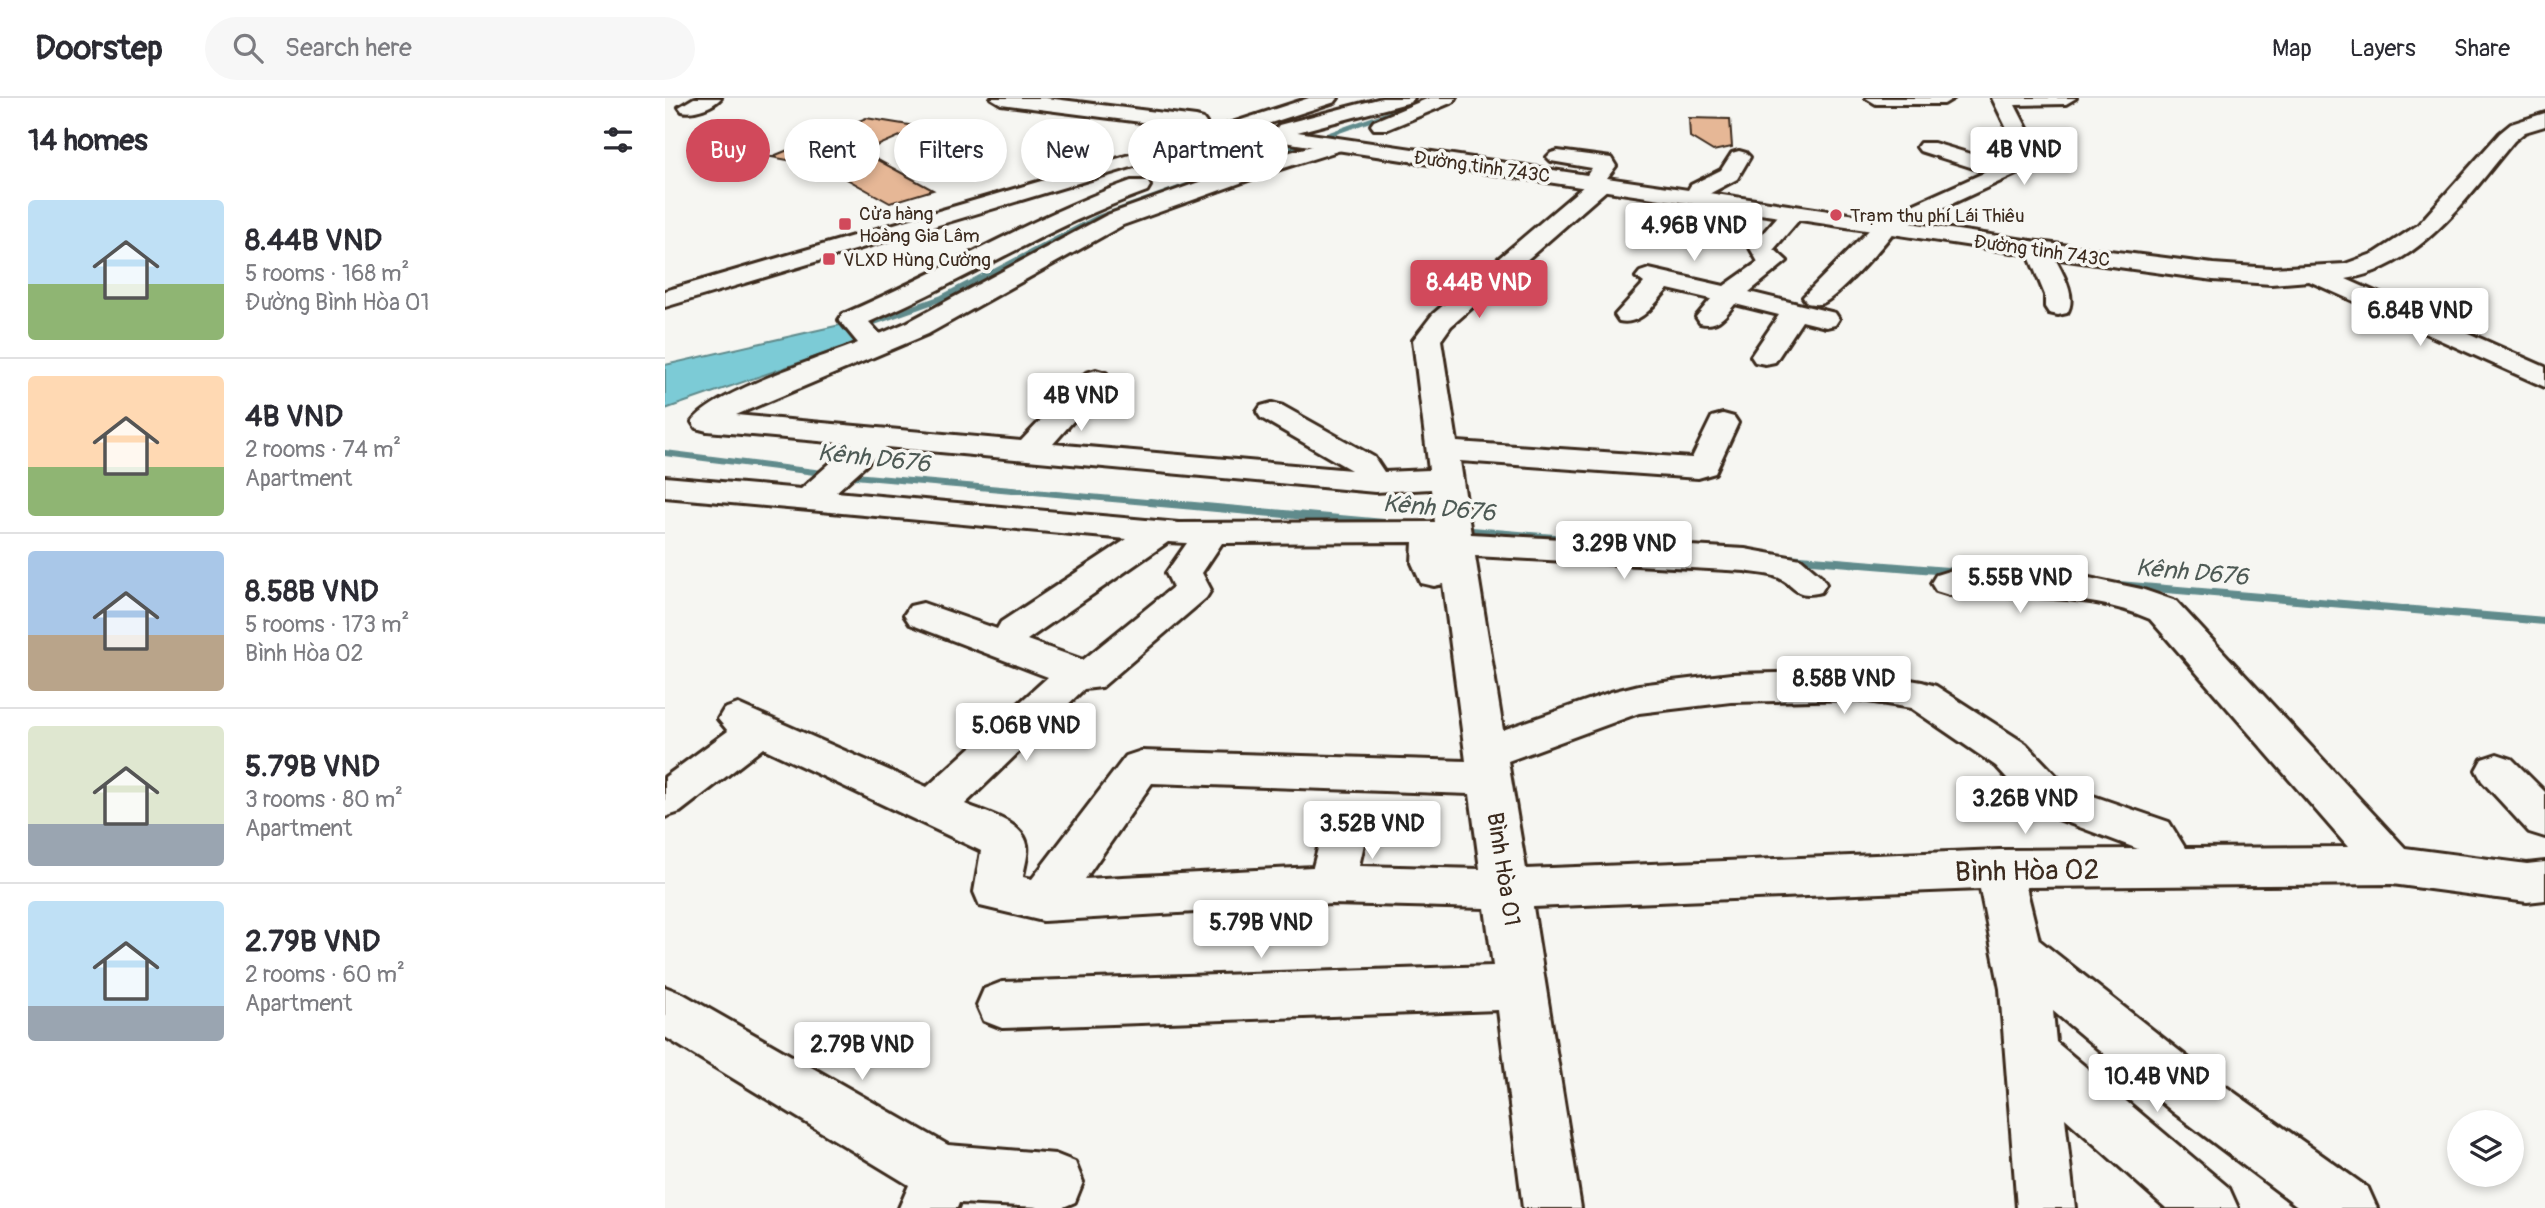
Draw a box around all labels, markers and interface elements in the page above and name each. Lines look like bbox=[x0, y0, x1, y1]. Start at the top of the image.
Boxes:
search box bbox=[205, 17, 695, 80]
text: Doorstep bbox=[35, 28, 163, 69]
icon: search bbox=[229, 29, 267, 67]
text: Search here bbox=[285, 32, 412, 64]
text: Map bbox=[2272, 34, 2312, 63]
text: Layers bbox=[2350, 34, 2416, 63]
text: Share bbox=[2454, 34, 2510, 63]
chip: Buy bbox=[686, 119, 770, 182]
chip: Rent bbox=[784, 119, 880, 182]
chip: Filters bbox=[894, 119, 1007, 182]
chip: New bbox=[1021, 119, 1114, 182]
chip: Apartment bbox=[1128, 119, 1288, 182]
icon: filters bbox=[599, 121, 637, 159]
text: 14 homes bbox=[28, 122, 148, 159]
pin: 4B VND bbox=[1967, 127, 2081, 187]
text: 4B VND bbox=[1986, 135, 2062, 164]
street label: Đường tỉnh 743C bbox=[1412, 146, 1552, 188]
place label: Cửa hàng Hoàng Gia Lâm bbox=[859, 202, 980, 248]
pin: 4.96B VND bbox=[1614, 204, 1774, 263]
place label: Trạm thu phí Lái Thiêu bbox=[1850, 204, 2025, 228]
marker: Trạm thu phí Lái Thiêu bbox=[1828, 207, 1844, 223]
text: 4.96B VND bbox=[1641, 211, 1747, 240]
marker: Cửa hàng Hoàng Gia Lâm bbox=[837, 216, 853, 232]
text: 8.44B VND bbox=[245, 222, 382, 259]
icon: home bbox=[84, 228, 168, 312]
street label: Đường tỉnh 743C bbox=[1972, 230, 2112, 272]
place label: VLXD Hùng Cường bbox=[843, 248, 991, 272]
marker: VLXD Hùng Cường bbox=[821, 251, 837, 267]
text: 5 rooms · 168 m² bbox=[245, 259, 409, 288]
pin: 8.44B VND bbox=[1399, 260, 1559, 320]
text: 8.44B VND bbox=[1426, 268, 1532, 297]
text: Đường Bình Hòa 01 bbox=[245, 288, 430, 317]
pin: 6.84B VND bbox=[2340, 288, 2500, 348]
text: 6.84B VND bbox=[2367, 296, 2473, 325]
pin: 4B VND bbox=[1024, 374, 1138, 433]
text: 4B VND bbox=[1043, 381, 1119, 410]
text: 4B VND bbox=[245, 398, 343, 435]
icon: home bbox=[84, 404, 168, 488]
text: 2 rooms · 74 m² bbox=[245, 435, 401, 464]
water label: Kênh D676 bbox=[816, 438, 934, 479]
text: Apartment bbox=[245, 464, 352, 493]
water label: Kênh D676 bbox=[1382, 489, 1498, 528]
pin: 3.29B VND bbox=[1544, 522, 1704, 581]
text: 3.29B VND bbox=[1572, 529, 1676, 558]
water label: Kênh D676 bbox=[2135, 553, 2251, 592]
pin: 5.55B VND bbox=[1940, 556, 2100, 615]
text: 5.55B VND bbox=[1968, 563, 2072, 592]
text: 8.58B VND bbox=[245, 573, 379, 610]
icon: home bbox=[84, 579, 168, 663]
text: 5 rooms · 173 m² bbox=[245, 610, 409, 639]
text: Bình Hòa 02 bbox=[245, 639, 363, 668]
pin: 8.58B VND bbox=[1764, 656, 1924, 716]
text: 8.58B VND bbox=[1793, 664, 1895, 693]
pin: 5.06B VND bbox=[946, 704, 1106, 763]
text: 5.06B VND bbox=[972, 711, 1080, 740]
text: 5.79B VND bbox=[245, 748, 380, 785]
icon: home bbox=[84, 754, 168, 838]
pin: 3.26B VND bbox=[1945, 776, 2105, 836]
text: 3.26B VND bbox=[1972, 784, 2078, 813]
text: 3 rooms · 80 m² bbox=[245, 785, 403, 814]
pin: 3.52B VND bbox=[1292, 802, 1452, 861]
text: 3.52B VND bbox=[1320, 809, 1424, 838]
street label: Bình Hòa 01 bbox=[1480, 810, 1527, 928]
text: Apartment bbox=[245, 814, 352, 843]
street label: Bình Hòa 02 bbox=[1955, 853, 2099, 890]
pin: 5.79B VND bbox=[1181, 900, 1341, 960]
text: 5.79B VND bbox=[1209, 908, 1313, 937]
text: 2.79B VND bbox=[245, 923, 380, 960]
icon: home bbox=[84, 929, 168, 1013]
text: 2 rooms · 60 m² bbox=[245, 960, 405, 989]
text: Apartment bbox=[245, 989, 352, 1018]
pin: 2.79B VND bbox=[782, 1023, 942, 1082]
text: 2.79B VND bbox=[810, 1030, 914, 1059]
pin: 10.4B VND bbox=[2077, 1054, 2237, 1114]
text: 10.4B VND bbox=[2105, 1062, 2209, 1091]
map controls bbox=[2447, 1110, 2524, 1187]
button: layers bbox=[2447, 1110, 2524, 1187]

